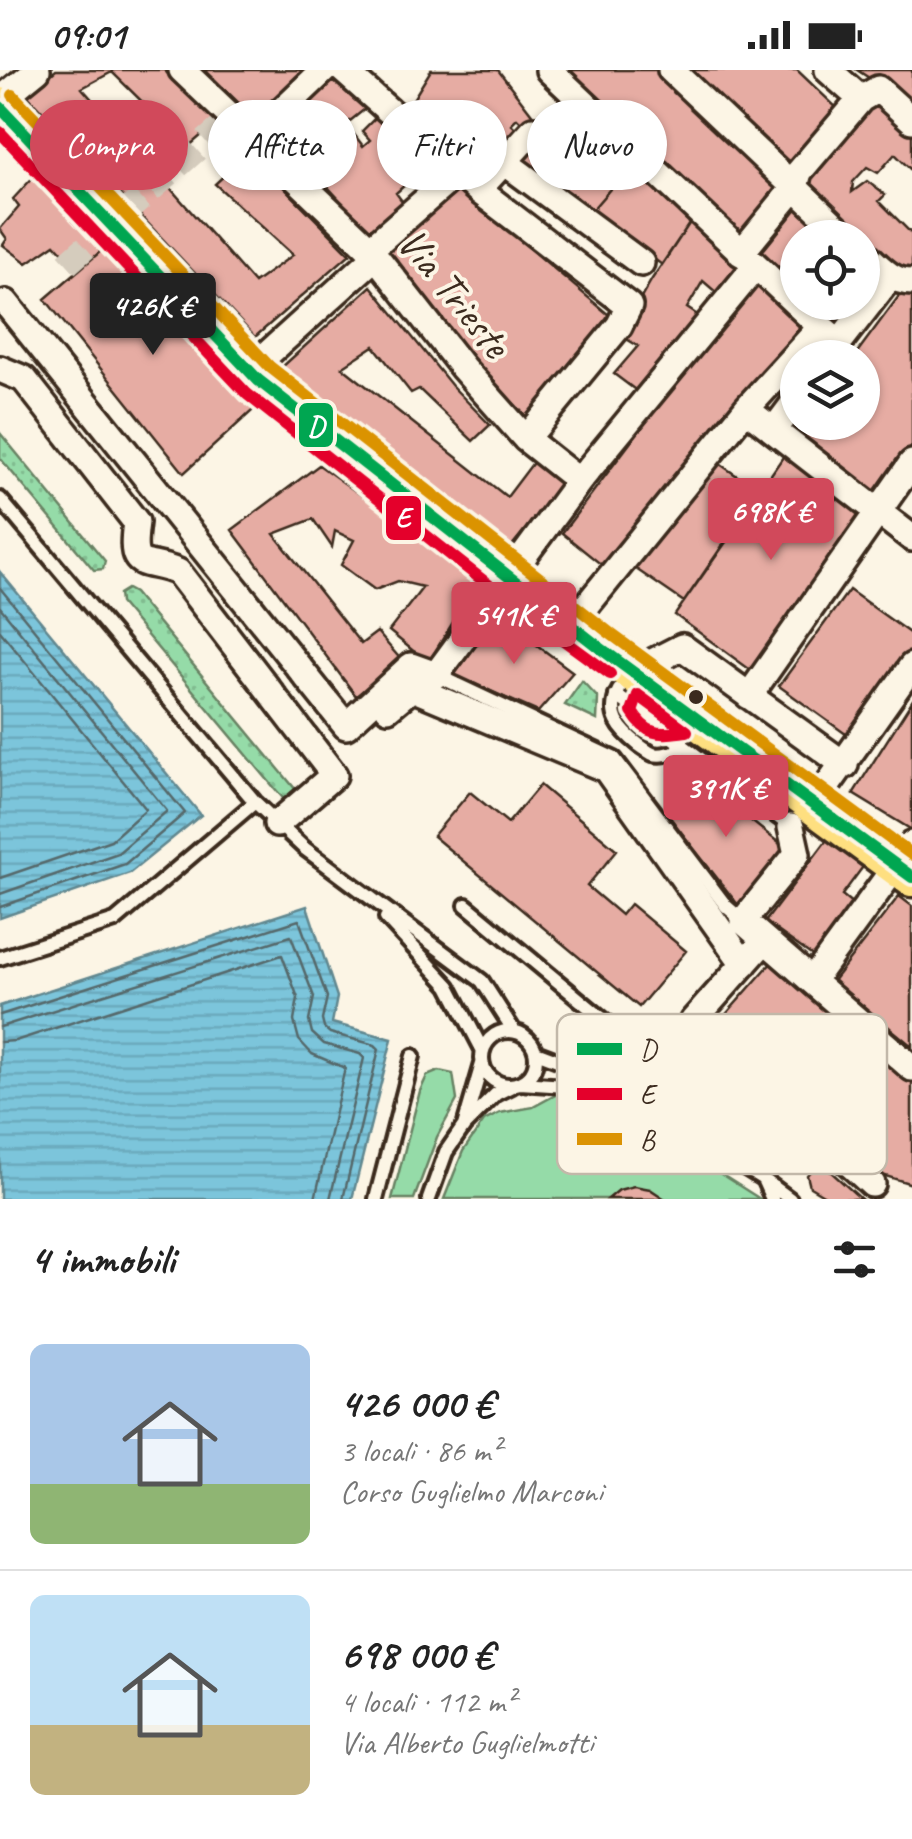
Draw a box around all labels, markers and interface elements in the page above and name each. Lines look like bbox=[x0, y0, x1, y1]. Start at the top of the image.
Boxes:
text: 09:01 bbox=[50, 12, 125, 59]
chip: Compra bbox=[30, 100, 188, 190]
chip: Affitta bbox=[208, 100, 357, 190]
chip: Filtri bbox=[377, 100, 507, 190]
chip: Nuovo bbox=[527, 100, 667, 190]
street label: Via Trieste bbox=[386, 218, 523, 370]
map controls bbox=[780, 220, 880, 440]
button: locate bbox=[780, 220, 880, 320]
pin: 426K € bbox=[72, 273, 234, 358]
text: 426K € bbox=[112, 285, 194, 326]
button: layers bbox=[780, 340, 880, 440]
line badge: D bbox=[297, 401, 335, 449]
text: D bbox=[308, 408, 328, 443]
pin: 698K € bbox=[690, 478, 852, 563]
text: 698K € bbox=[730, 490, 812, 531]
line badge: E bbox=[384, 494, 423, 542]
text: E bbox=[396, 500, 415, 535]
pin: 541K € bbox=[433, 582, 595, 667]
text: 541K € bbox=[473, 594, 555, 635]
unlabelled marker bbox=[686, 687, 706, 707]
pin: 391K € bbox=[645, 755, 807, 840]
text: 391K € bbox=[685, 767, 767, 808]
legend bbox=[557, 1014, 887, 1174]
text: D bbox=[640, 1032, 659, 1067]
text: E bbox=[640, 1077, 658, 1112]
text: B bbox=[640, 1122, 657, 1157]
icon: filters bbox=[827, 1232, 882, 1287]
text: 4 immobili bbox=[30, 1233, 175, 1286]
text: 426 000 € bbox=[340, 1377, 494, 1430]
icon: home bbox=[110, 1384, 230, 1504]
text: 3 locali · 86 m² bbox=[340, 1430, 500, 1471]
text: Corso Guglielmo Marconi bbox=[340, 1471, 603, 1512]
text: 698 000 € bbox=[340, 1628, 493, 1681]
icon: home bbox=[110, 1635, 230, 1755]
text: 4 locali · 112 m² bbox=[340, 1681, 515, 1722]
text: Via Alberto Guglielmotti bbox=[340, 1722, 594, 1763]

